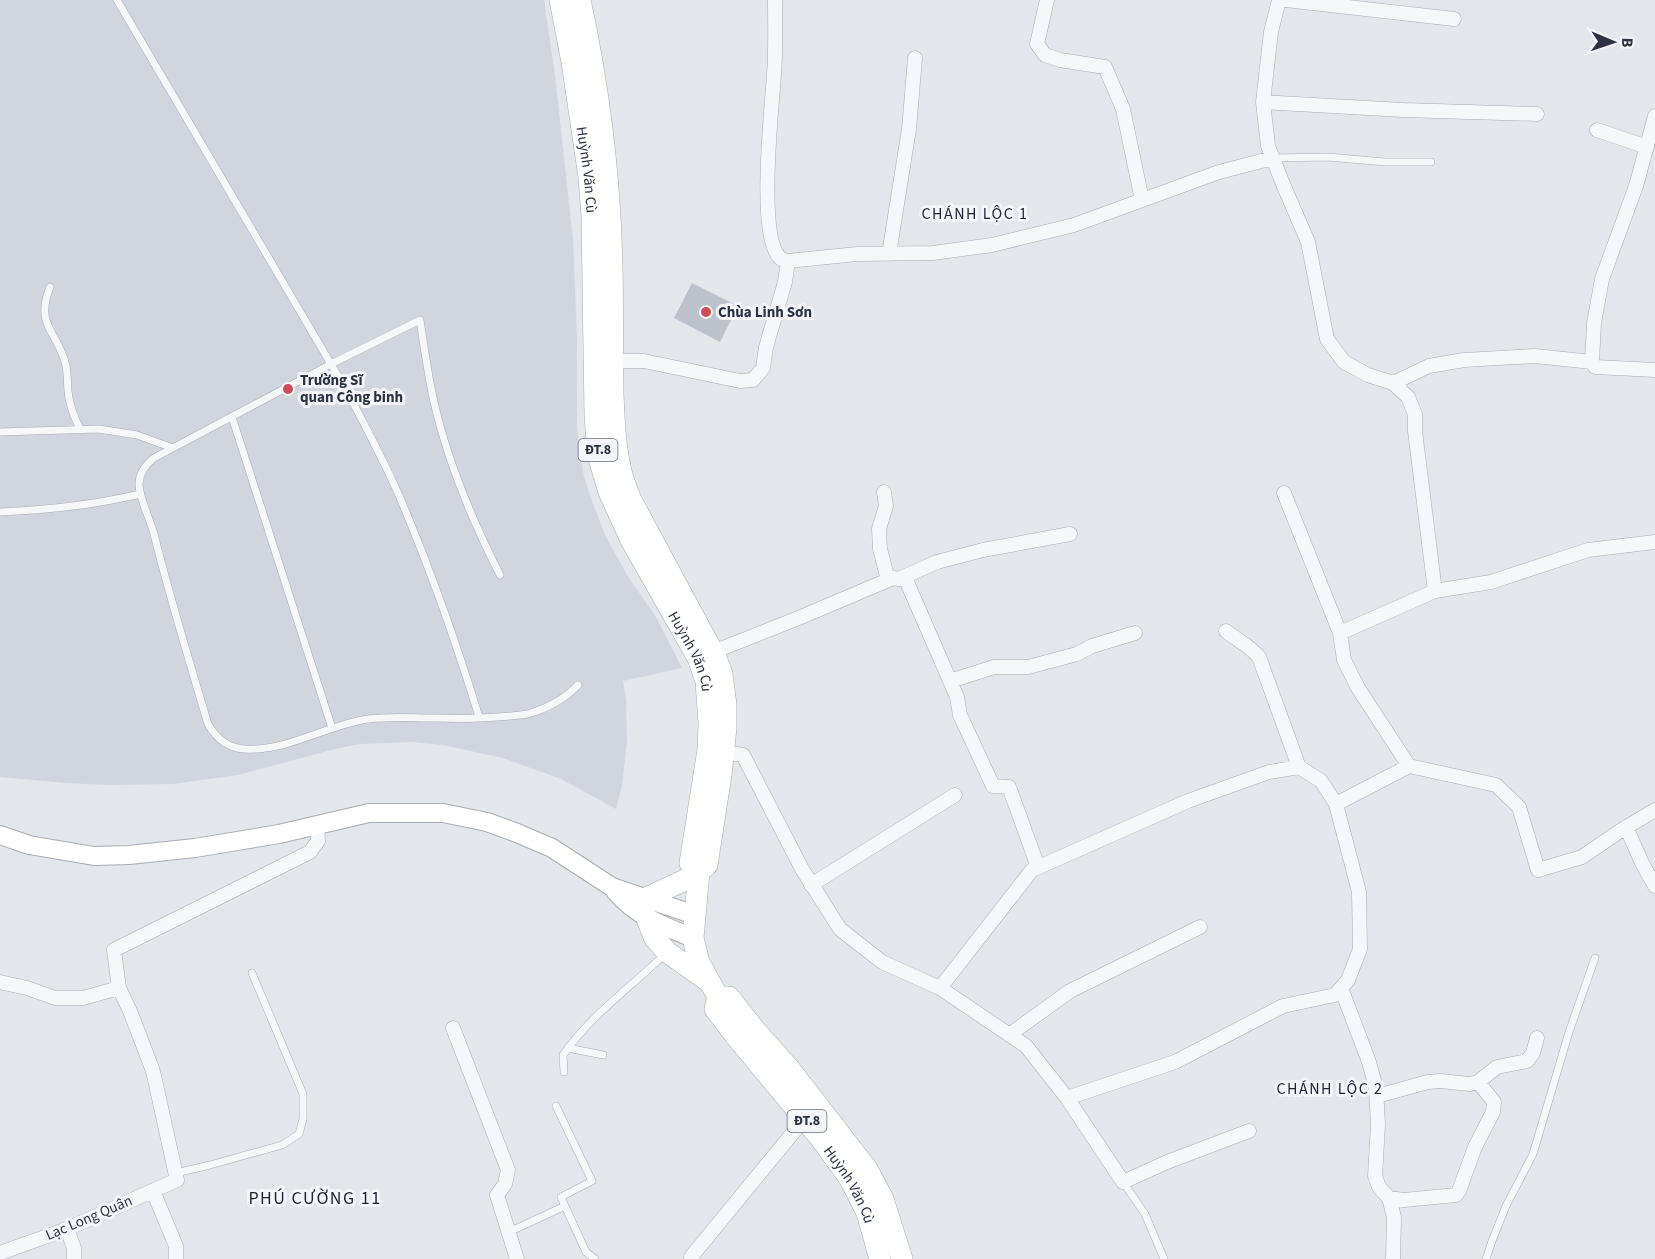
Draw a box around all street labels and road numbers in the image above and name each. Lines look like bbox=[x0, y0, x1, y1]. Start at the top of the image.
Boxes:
street label: Huỳnh Văn Cù bbox=[571, 125, 602, 214]
road number: ĐT.8 bbox=[578, 439, 618, 461]
street label: Huỳnh Văn Cù bbox=[663, 607, 717, 692]
road number: ĐT.8 bbox=[788, 1110, 826, 1132]
street label: Huỳnh Văn Cù bbox=[819, 1141, 880, 1226]
street label: Lạc Long Quân bbox=[42, 1190, 136, 1246]

